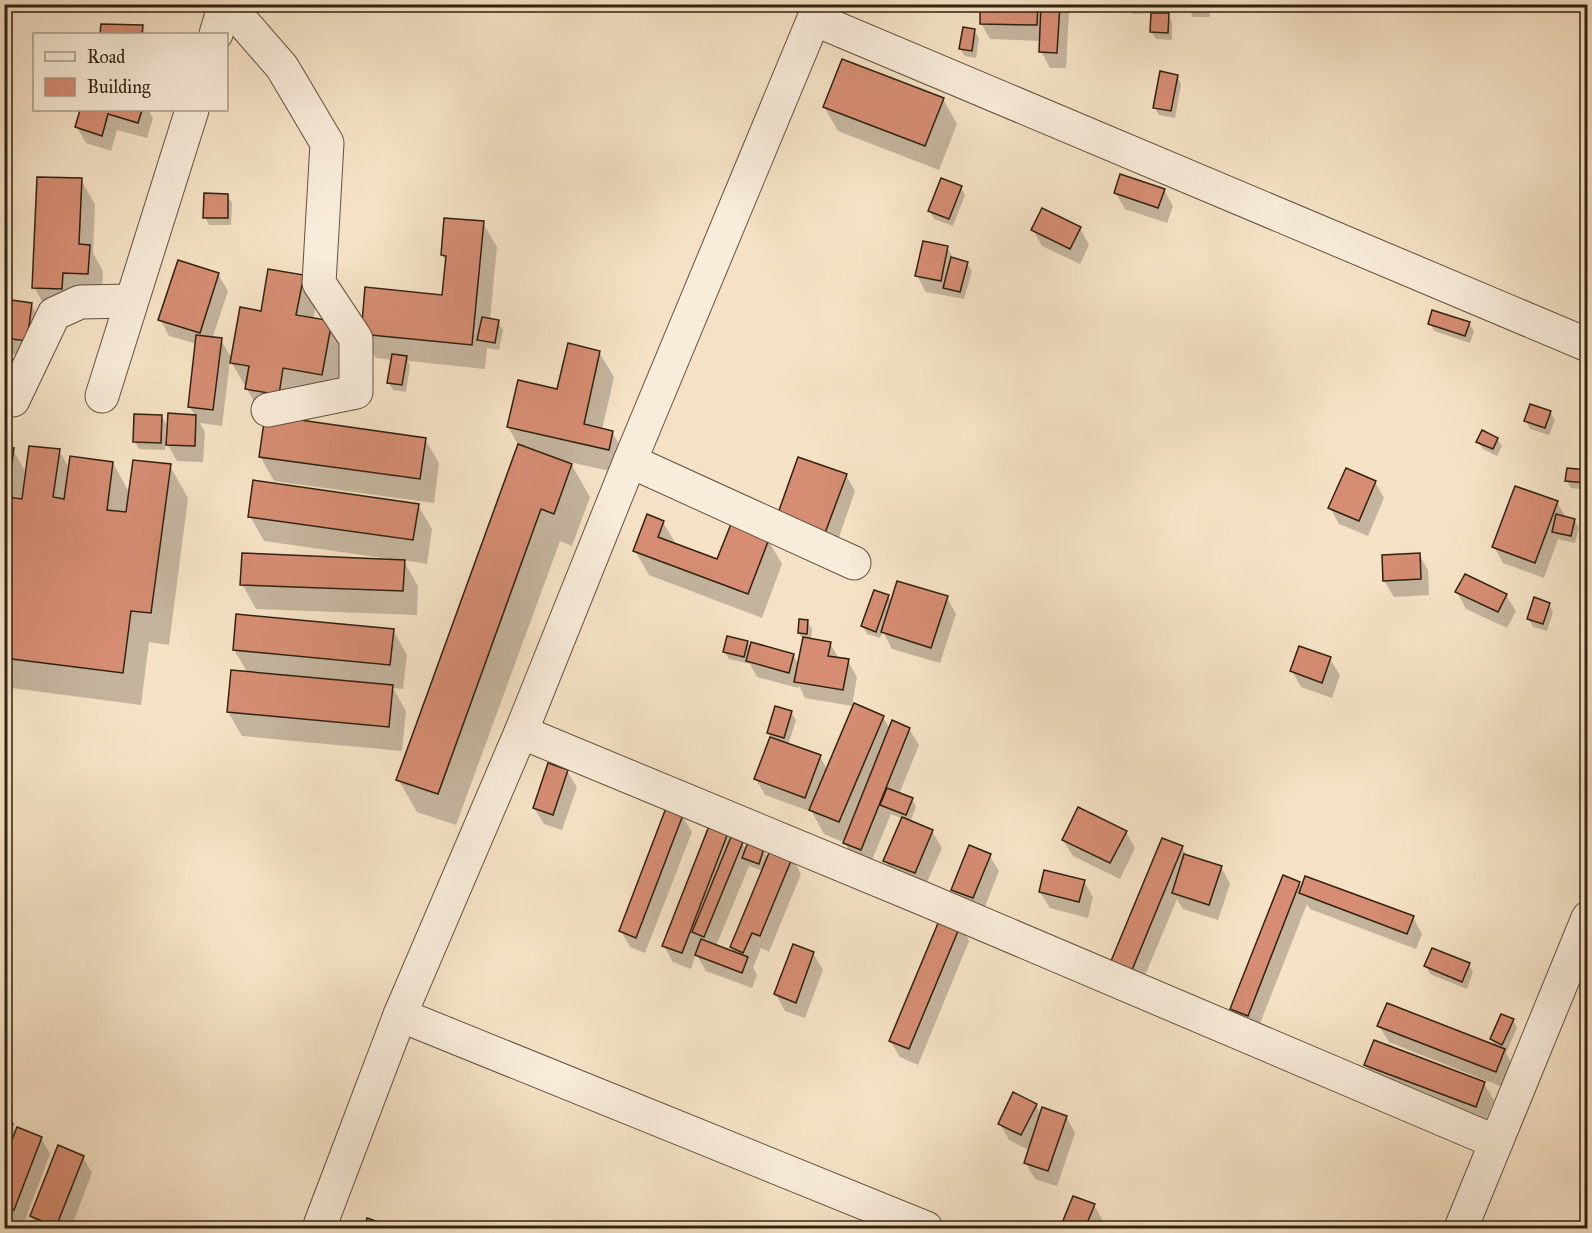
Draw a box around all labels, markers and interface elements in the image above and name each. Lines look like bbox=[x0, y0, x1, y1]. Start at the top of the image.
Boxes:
legend bbox=[33, 33, 228, 111]
text: Road bbox=[87, 46, 125, 68]
text: Building bbox=[87, 76, 151, 99]

